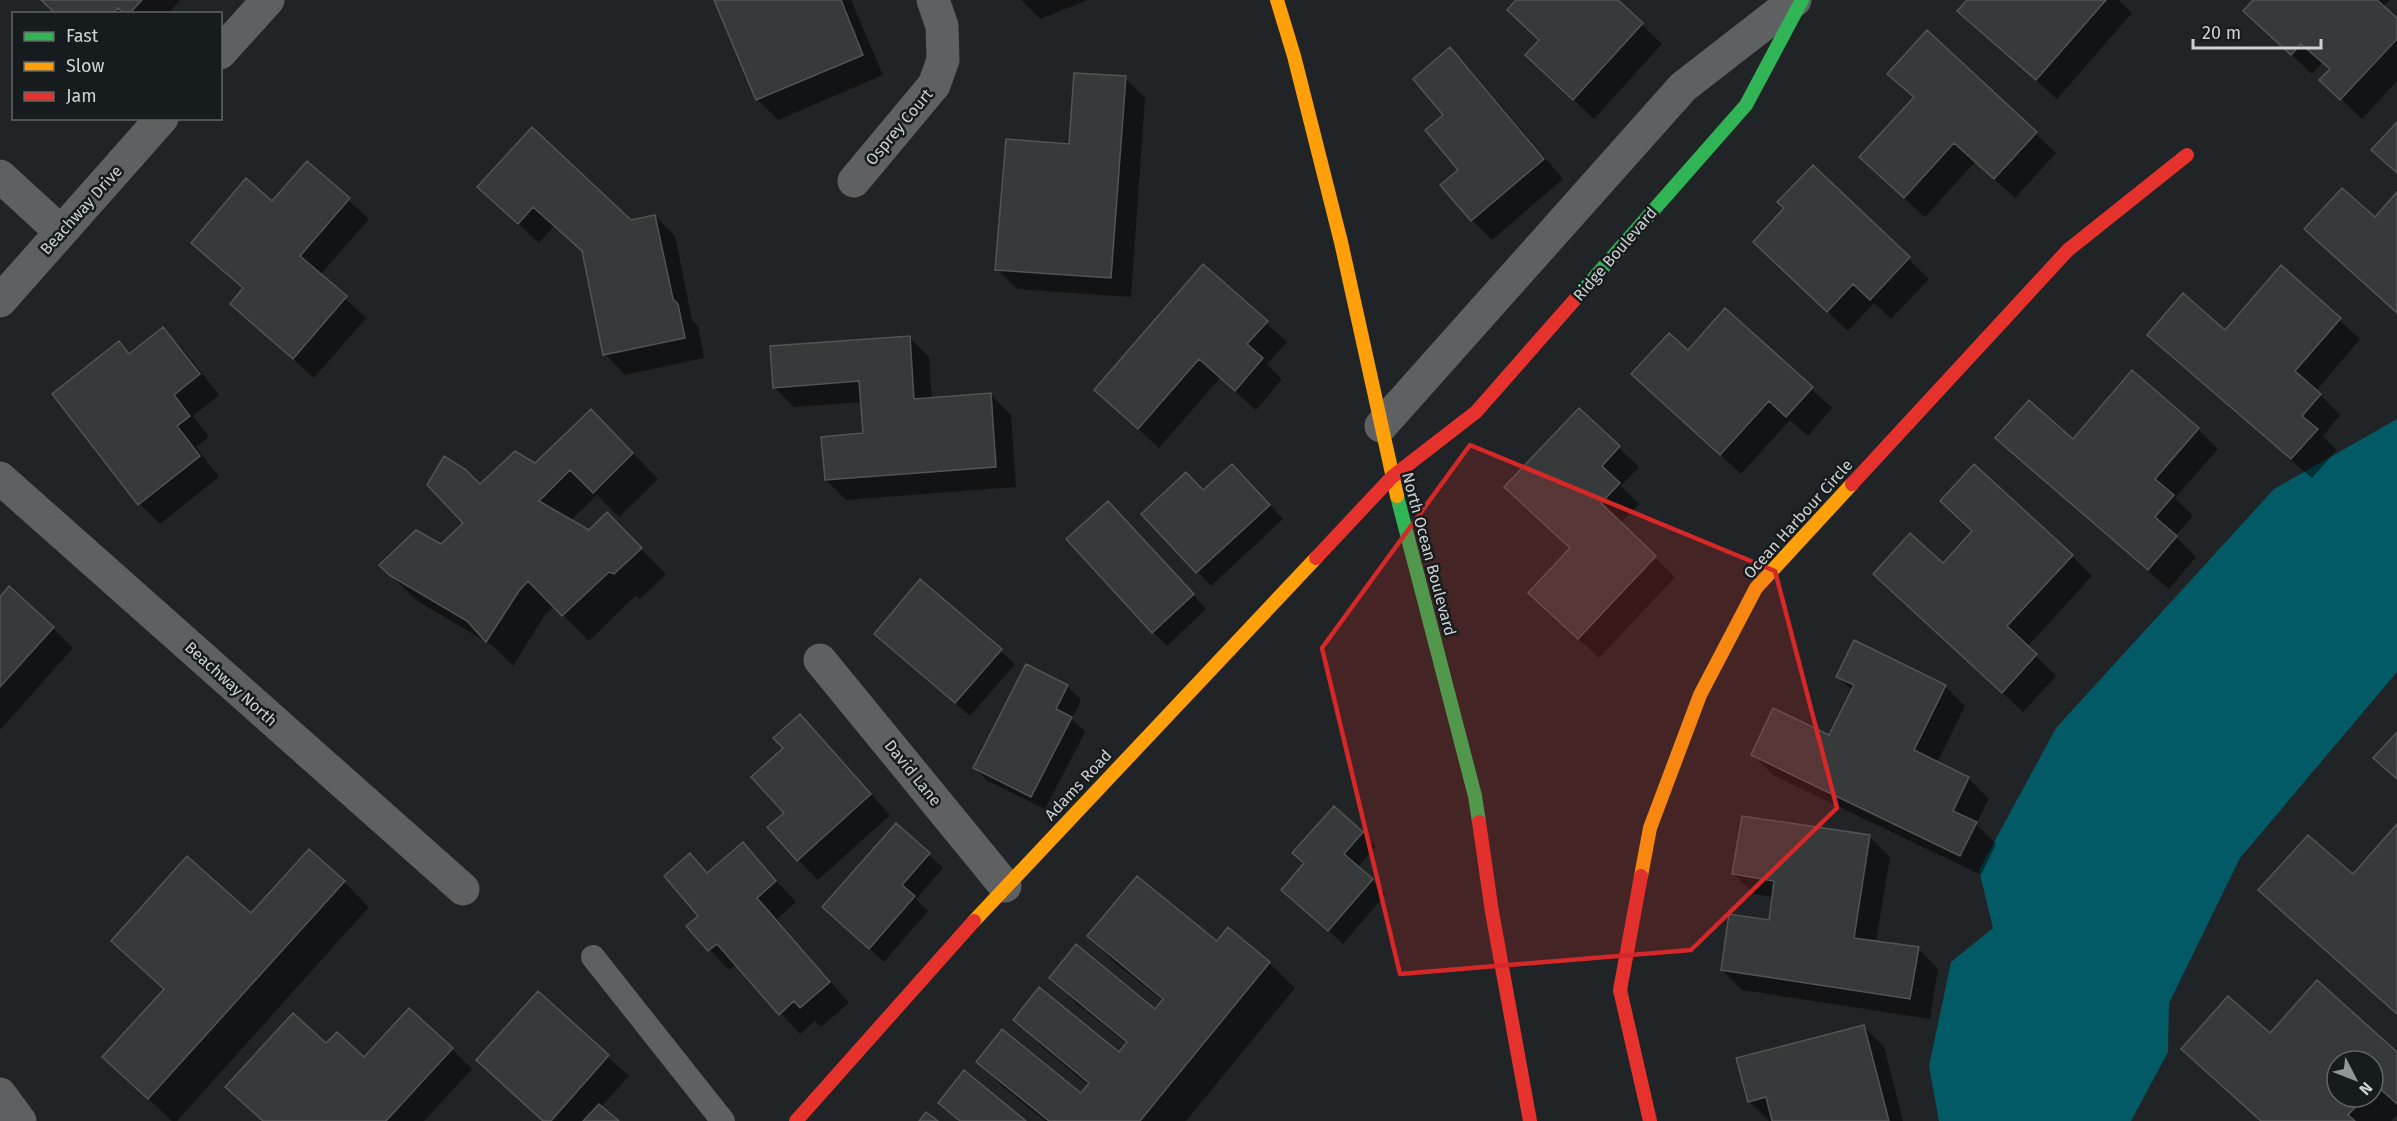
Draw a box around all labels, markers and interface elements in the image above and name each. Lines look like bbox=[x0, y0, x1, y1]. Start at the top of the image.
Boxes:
legend bbox=[12, 12, 222, 120]
scale bar bbox=[2193, 12, 2320, 50]
text: 20 m bbox=[2202, 22, 2241, 44]
text: Fast bbox=[66, 25, 99, 47]
text: Slow bbox=[66, 55, 105, 77]
text: Jam bbox=[66, 85, 97, 107]
street label: Osprey Court bbox=[862, 85, 937, 169]
street label: Beachway Drive bbox=[36, 162, 126, 258]
street label: Ridge Boulevard bbox=[1569, 203, 1661, 305]
street label: Ocean Harbour Circle bbox=[1739, 456, 1857, 582]
street label: North Ocean Boulevard bbox=[1398, 470, 1460, 638]
street label: Beachway North bbox=[181, 638, 281, 730]
street label: David Lane bbox=[881, 736, 945, 810]
street label: Adams Road bbox=[1040, 746, 1116, 824]
north arrow bbox=[2325, 1049, 2385, 1109]
text: N bbox=[2355, 1078, 2376, 1099]

